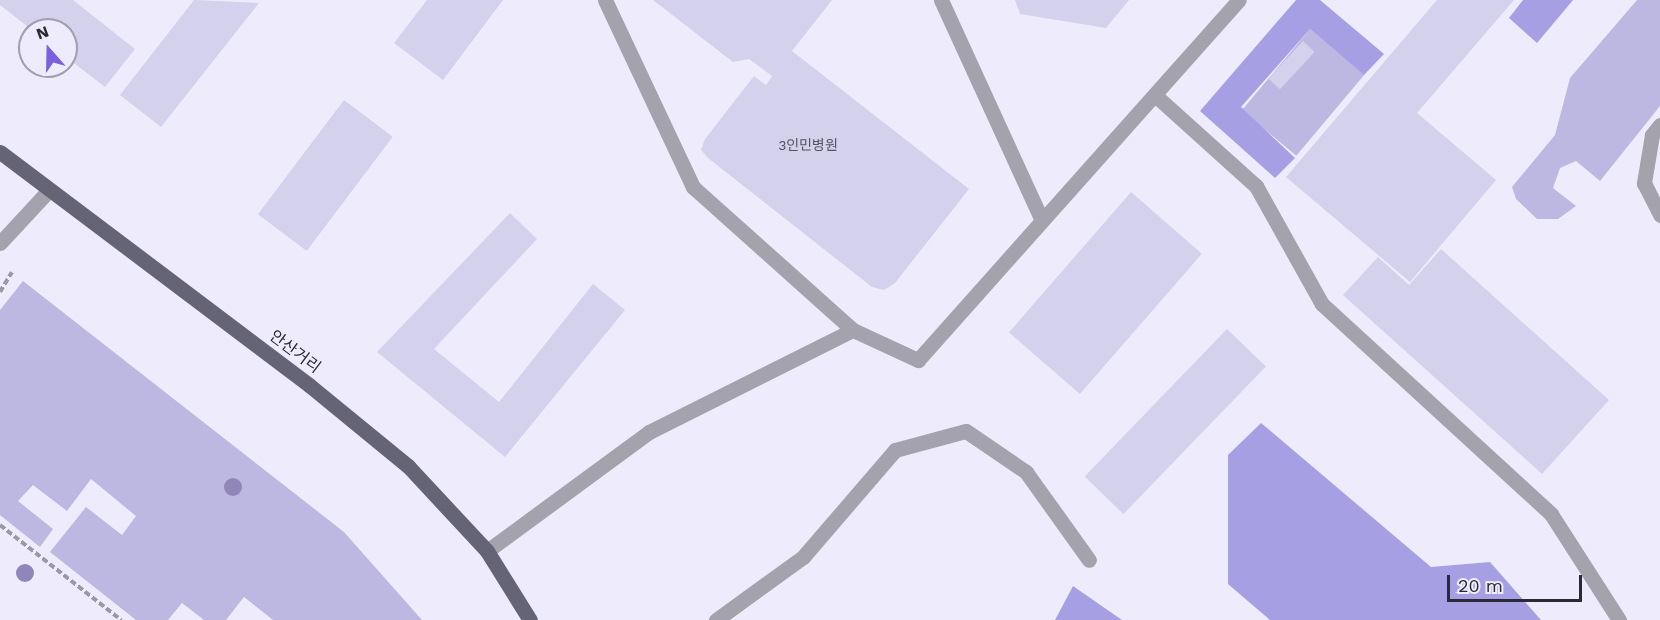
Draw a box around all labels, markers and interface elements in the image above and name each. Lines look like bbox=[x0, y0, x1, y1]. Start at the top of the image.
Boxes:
north arrow bbox=[18, 18, 78, 78]
text: N bbox=[34, 22, 51, 43]
house number: 3인민병원 bbox=[778, 137, 838, 153]
street label: 안산거리 bbox=[266, 327, 324, 377]
scale bar bbox=[1450, 563, 1585, 601]
text: 20 m bbox=[1458, 575, 1503, 596]

